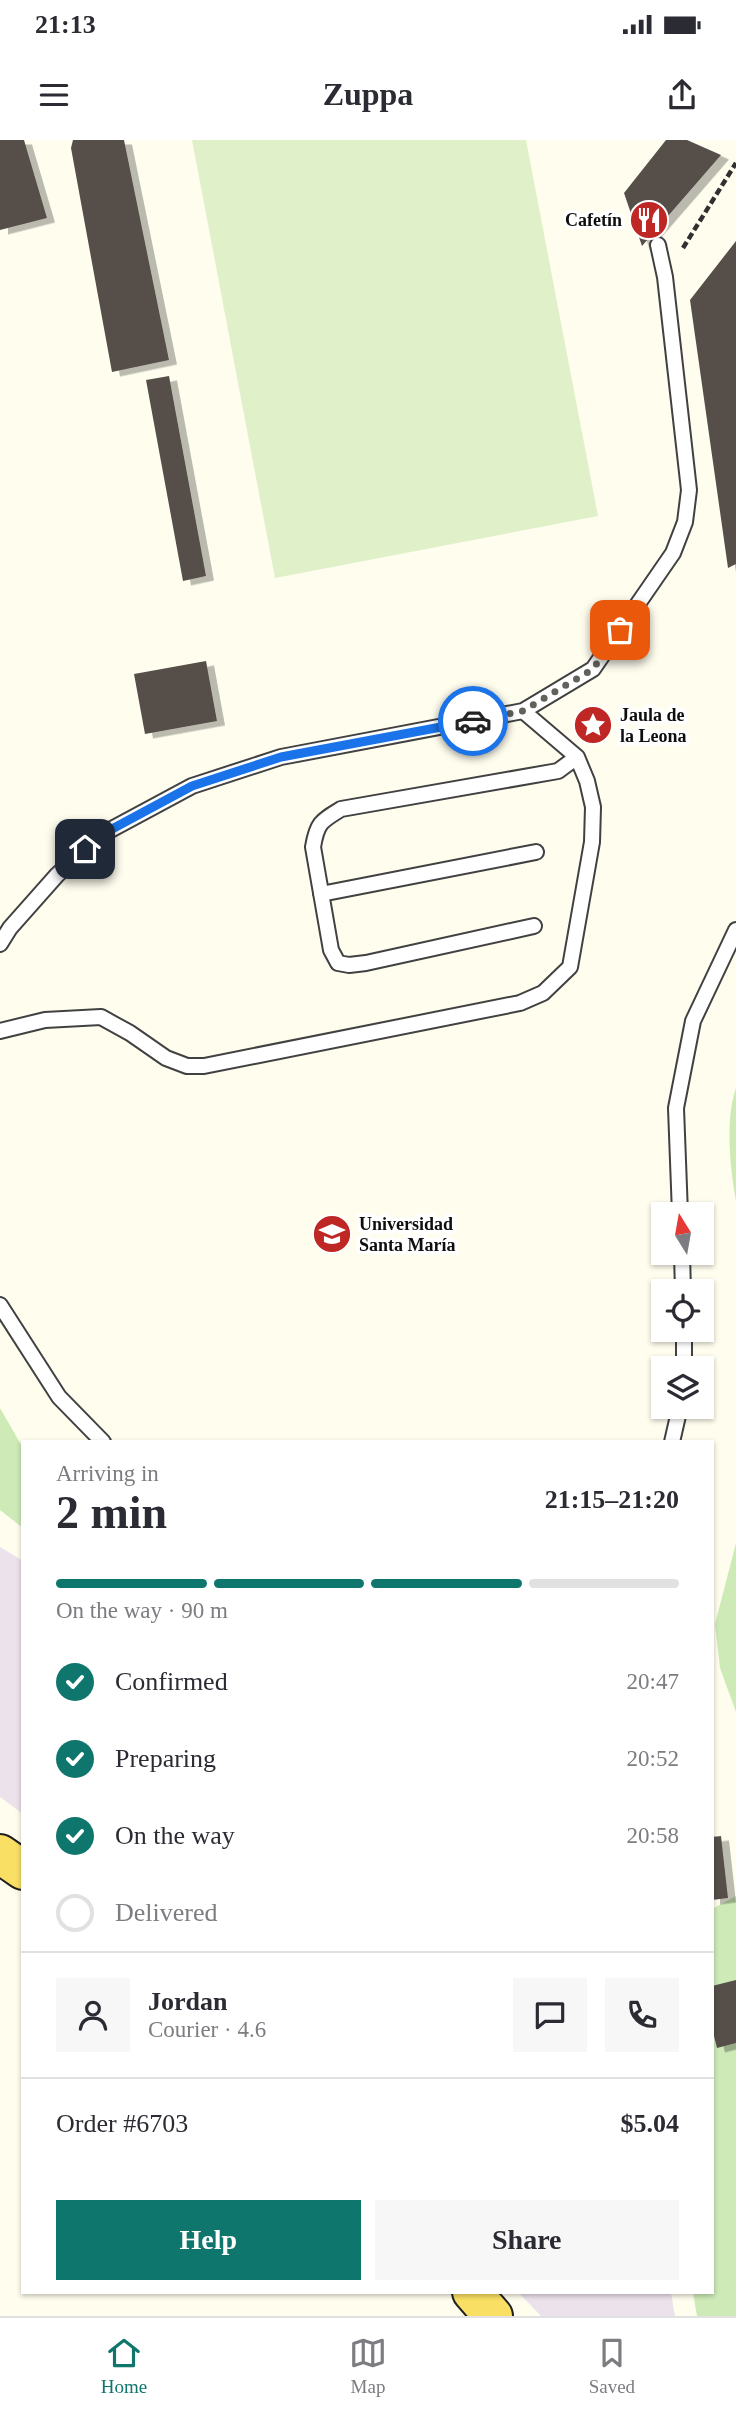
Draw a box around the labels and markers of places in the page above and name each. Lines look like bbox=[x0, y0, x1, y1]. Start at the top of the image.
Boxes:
restaurant icon: Cafetín bbox=[628, 199, 670, 241]
place label: Cafetín bbox=[565, 210, 622, 230]
pin bbox=[590, 600, 650, 660]
place icon: Jaula de la Leona bbox=[572, 704, 614, 746]
place label: Jaula de la Leona bbox=[620, 705, 687, 746]
pin bbox=[55, 819, 115, 879]
school or university icon: Universidad Santa María bbox=[311, 1213, 353, 1255]
place label: Universidad Santa María bbox=[359, 1214, 456, 1255]

